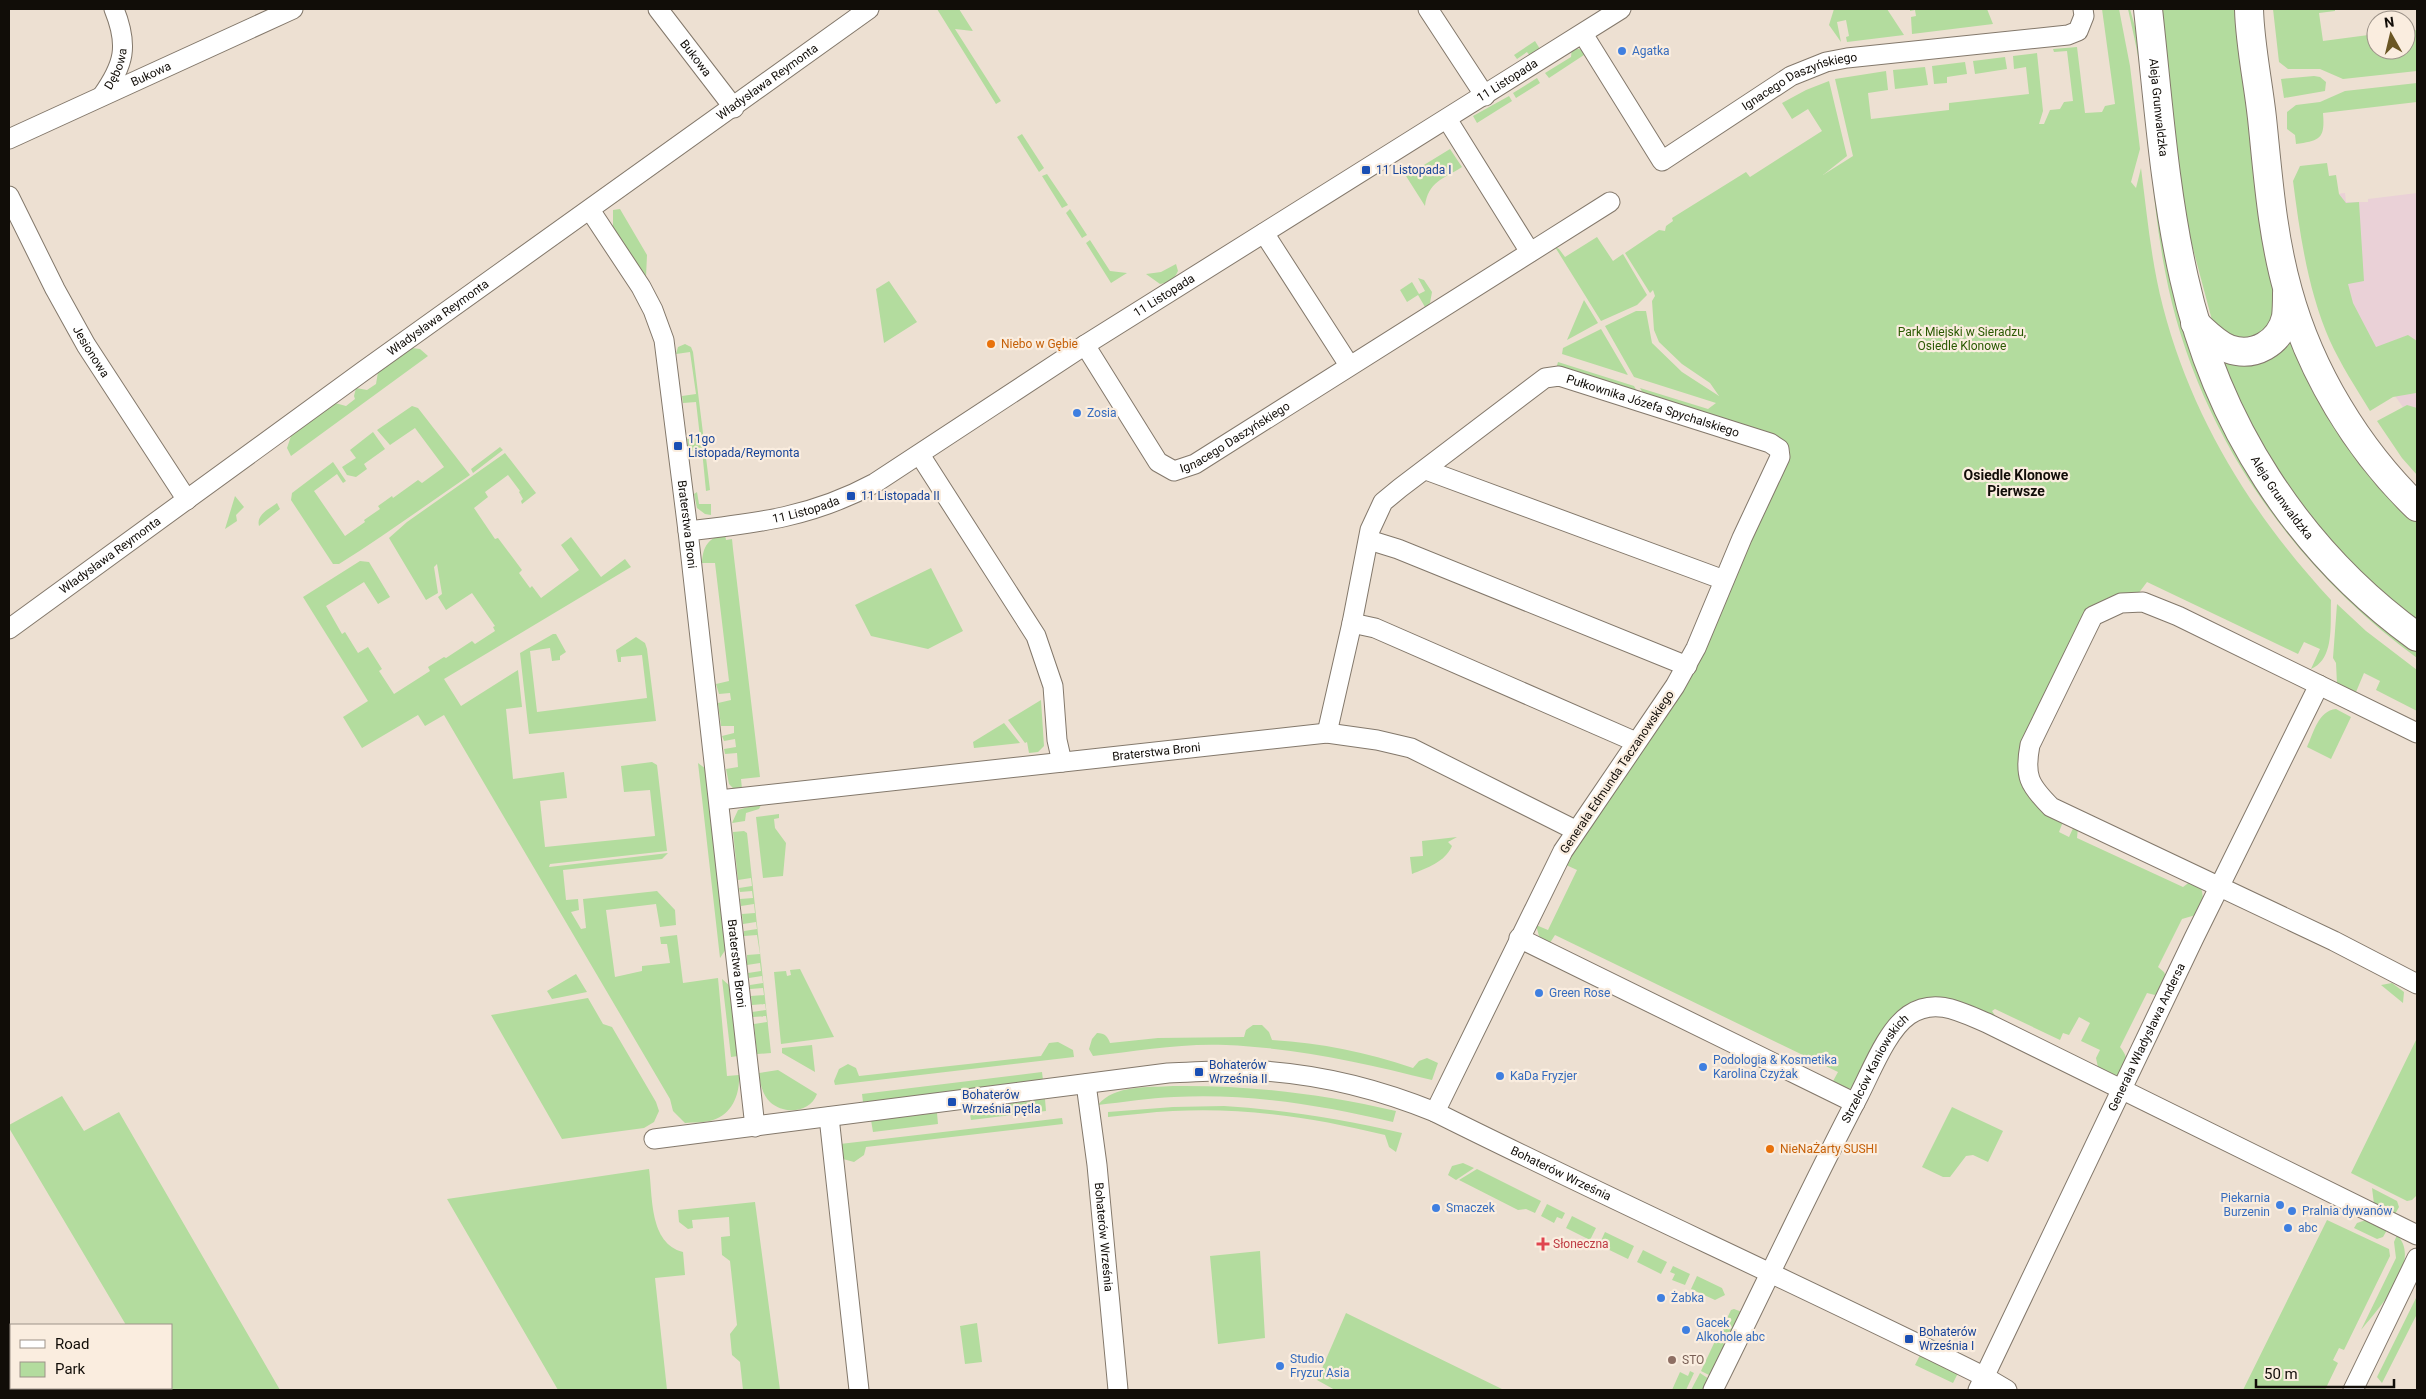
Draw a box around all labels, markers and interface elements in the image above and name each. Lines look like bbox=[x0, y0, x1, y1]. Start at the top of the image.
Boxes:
north arrow bbox=[2366, 10, 2416, 60]
text: N bbox=[2383, 14, 2395, 31]
street label: Bukowa bbox=[677, 37, 714, 79]
street label: Władysława Reymonta bbox=[714, 41, 821, 123]
place label: Agatka bbox=[1632, 44, 1670, 58]
marker: Agatka bbox=[1616, 45, 1628, 57]
street label: Dębowa bbox=[101, 48, 130, 92]
street label: Ignacego Daszyńskiego bbox=[1739, 50, 1858, 113]
street label: 11 Listopada bbox=[1474, 56, 1540, 105]
street label: Aleja Grunwaldzka bbox=[2146, 58, 2171, 157]
street label: Bukowa bbox=[129, 59, 173, 89]
place label: 11 Listopada I bbox=[1376, 163, 1452, 177]
marker: 11 Listopada I bbox=[1360, 164, 1372, 176]
street label: 11 Listopada bbox=[1131, 271, 1197, 320]
street label: Władysława Reymonta bbox=[385, 277, 491, 359]
street label: Jesionowa bbox=[70, 323, 112, 380]
park label: Park Miejski w Sieradzu, Osiedle Klonowe bbox=[1898, 325, 2026, 353]
place label: Niebo w Gębie bbox=[1001, 337, 1078, 351]
marker: Niebo w Gębie bbox=[985, 338, 997, 350]
street label: Pułkownika Józefa Spychalskiego bbox=[1565, 372, 1741, 440]
street label: Ignacego Daszyńskiego bbox=[1178, 399, 1293, 476]
place label: Zosia bbox=[1087, 406, 1117, 420]
marker: Zosia bbox=[1071, 407, 1083, 419]
place label: 11go Listopada/Reymonta bbox=[688, 432, 800, 460]
marker: 11go Listopada/Reymonta bbox=[672, 440, 684, 452]
street label: Aleja Grunwaldzka bbox=[2248, 454, 2316, 542]
district label: Osiedle Klonowe Pierwsze bbox=[1964, 467, 2069, 499]
street label: Braterstwa Broni bbox=[675, 479, 699, 569]
place label: 11 Listopada II bbox=[861, 489, 940, 503]
marker: 11 Listopada II bbox=[845, 490, 857, 502]
street label: 11 Listopada bbox=[771, 493, 841, 526]
street label: Władysława Reymonta bbox=[57, 514, 163, 597]
street label: Generała Edmunda Taczanowskiego bbox=[1557, 688, 1677, 856]
street label: Braterstwa Broni bbox=[1111, 740, 1201, 764]
street label: Braterstwa Broni bbox=[725, 919, 749, 1008]
street label: Generała Władysława Andersa bbox=[2105, 961, 2188, 1114]
place label: Green Rose bbox=[1549, 986, 1610, 1000]
marker: Green Rose bbox=[1533, 987, 1545, 999]
street label: Strzelców Kaniowskich bbox=[1839, 1011, 1911, 1125]
place label: Podologia & Kosmetika Karolina Czyżak bbox=[1713, 1053, 1837, 1081]
place label: Bohaterów Września II bbox=[1209, 1058, 1268, 1086]
marker: Podologia & Kosmetika Karolina Czyżak bbox=[1697, 1061, 1709, 1073]
marker: Bohaterów Września II bbox=[1193, 1066, 1205, 1078]
place label: KaDa Fryzjer bbox=[1510, 1069, 1577, 1083]
marker: KaDa Fryzjer bbox=[1494, 1070, 1506, 1082]
place label: Bohaterów Września pętla bbox=[962, 1088, 1041, 1116]
marker: Bohaterów Września pętla bbox=[946, 1096, 958, 1108]
place label: NieNaŻarty SUSHI bbox=[1780, 1141, 1877, 1156]
street label: Bohaterów Września bbox=[1508, 1143, 1613, 1204]
marker: NieNaŻarty SUSHI bbox=[1764, 1143, 1776, 1155]
street label: Bohaterów Września bbox=[1092, 1182, 1116, 1292]
place label: Piekarnia Burzenin bbox=[2220, 1191, 2270, 1219]
marker: Piekarnia Burzenin bbox=[2274, 1199, 2286, 1211]
place label: Smaczek bbox=[1446, 1201, 1496, 1215]
marker: Smaczek bbox=[1430, 1202, 1442, 1214]
place label: Pralnia dywanów bbox=[2302, 1204, 2392, 1218]
marker: Pralnia dywanów bbox=[2286, 1205, 2298, 1217]
place label: abc bbox=[2298, 1221, 2318, 1235]
marker: abc bbox=[2282, 1222, 2294, 1234]
place label: Słoneczna bbox=[1553, 1237, 1609, 1251]
marker: Słoneczna bbox=[1537, 1238, 1549, 1250]
place label: Żabka bbox=[1671, 1290, 1704, 1305]
marker: Żabka bbox=[1655, 1292, 1667, 1304]
place label: Gacek Alkohole abc bbox=[1696, 1316, 1765, 1344]
legend bbox=[10, 1324, 172, 1389]
marker: Gacek Alkohole abc bbox=[1680, 1324, 1692, 1336]
place label: Bohaterów Września I bbox=[1919, 1325, 1977, 1353]
marker: Bohaterów Września I bbox=[1903, 1333, 1915, 1345]
text: Road bbox=[55, 1335, 89, 1353]
place label: Studio Fryzur Asia bbox=[1290, 1352, 1349, 1380]
place label: STO bbox=[1682, 1353, 1704, 1367]
marker: STO bbox=[1666, 1354, 1678, 1366]
scale bar bbox=[2256, 1356, 2394, 1388]
text: Park bbox=[55, 1360, 86, 1378]
marker: Studio Fryzur Asia bbox=[1274, 1360, 1286, 1372]
text: 50 m bbox=[2264, 1365, 2298, 1383]

